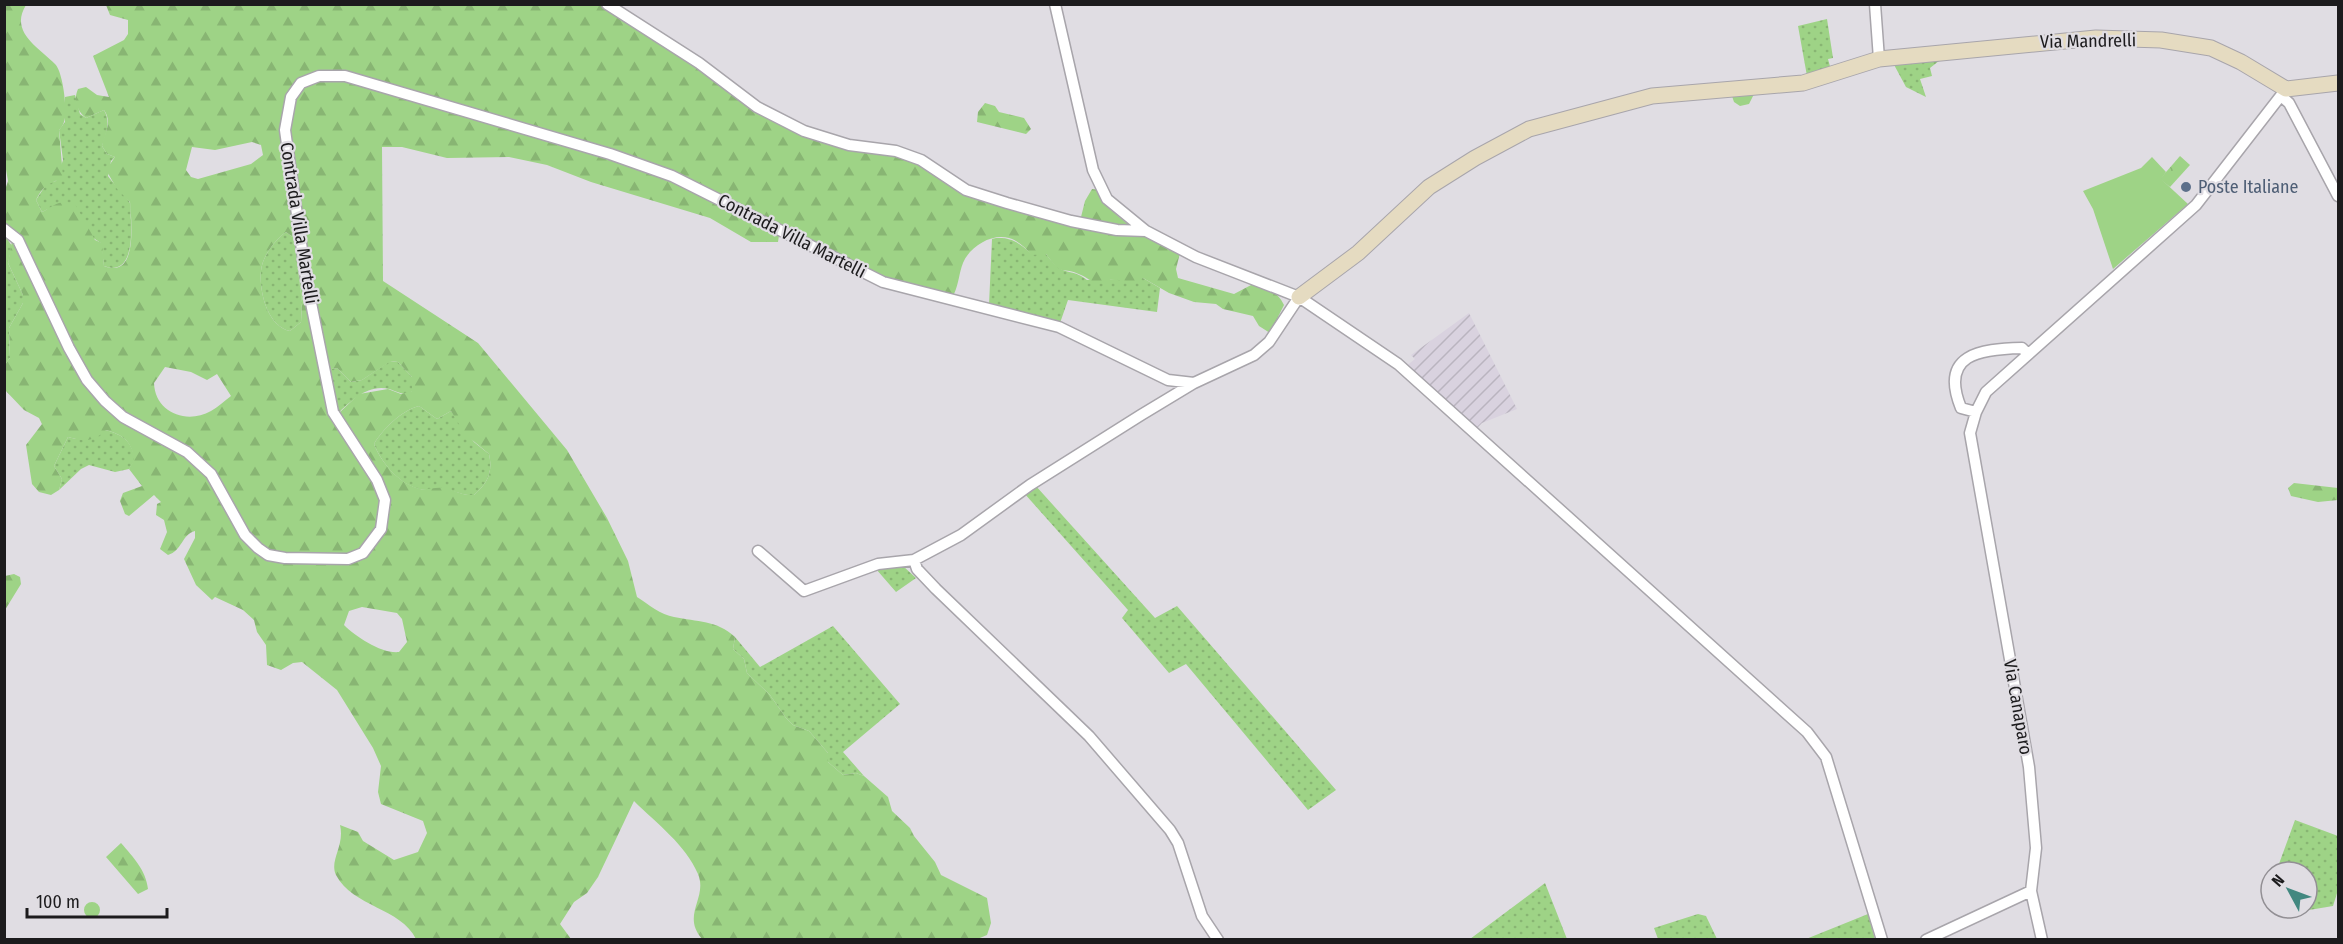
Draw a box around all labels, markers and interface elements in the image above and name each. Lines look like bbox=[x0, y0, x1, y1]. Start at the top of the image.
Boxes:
street label: Via Mandrelli bbox=[2040, 29, 2136, 53]
street label: Contrada Villa Martelli bbox=[275, 141, 323, 305]
place label: Poste Italiane bbox=[2198, 176, 2298, 198]
marker: Poste Italiane bbox=[2179, 180, 2193, 194]
street label: Contrada Villa Martelli bbox=[714, 189, 870, 283]
street label: Via Canaparo bbox=[1999, 658, 2037, 756]
north arrow bbox=[2259, 860, 2319, 920]
text: N bbox=[2268, 871, 2288, 890]
scale bar bbox=[27, 881, 166, 919]
text: 100 m bbox=[36, 891, 80, 913]

